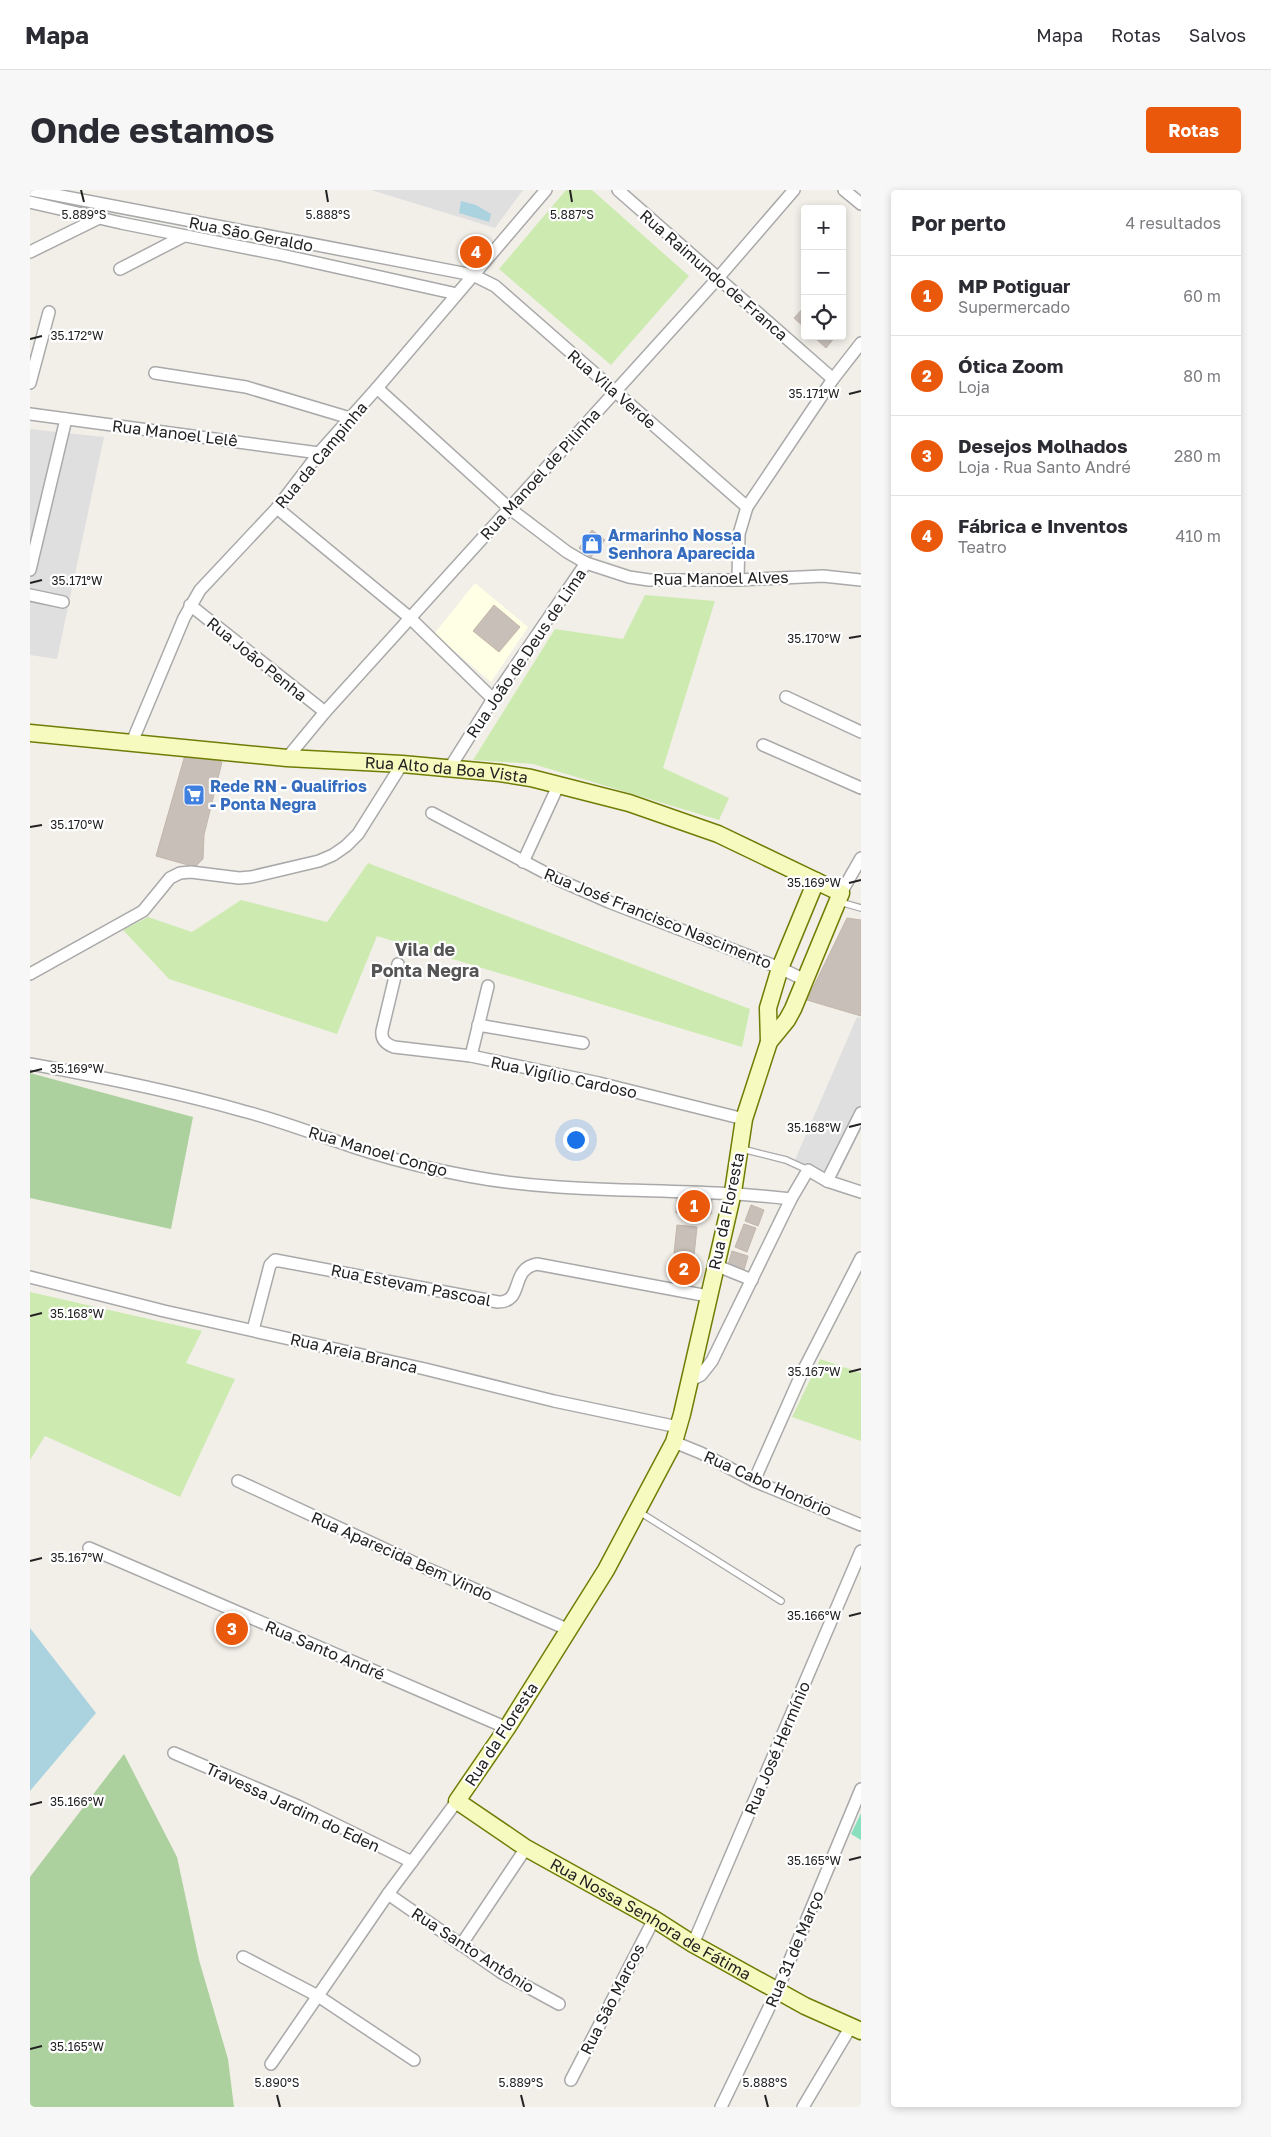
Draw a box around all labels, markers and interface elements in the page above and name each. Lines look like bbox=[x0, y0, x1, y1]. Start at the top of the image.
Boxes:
text: Mapa bbox=[25, 20, 89, 49]
text: Mapa bbox=[1036, 24, 1083, 46]
text: Rotas bbox=[1111, 24, 1161, 46]
text: Salvos bbox=[1189, 24, 1246, 46]
button: Rotas bbox=[1146, 107, 1241, 153]
text: Onde estamos bbox=[30, 109, 275, 151]
street label: Rua Raimundo de Franca bbox=[636, 205, 792, 345]
map controls bbox=[801, 205, 846, 340]
button: + bbox=[801, 205, 846, 250]
text: 5.889°S bbox=[62, 207, 107, 222]
text: 5.888°S bbox=[306, 207, 351, 222]
text: 5.887°S bbox=[550, 207, 594, 222]
text: Por perto bbox=[911, 210, 1006, 236]
street label: Rua São Geraldo bbox=[187, 212, 315, 256]
text: 4 resultados bbox=[1126, 213, 1221, 233]
pin: 4 bbox=[460, 233, 492, 271]
button: − bbox=[801, 250, 846, 295]
text: MP Potiguar bbox=[958, 274, 1070, 297]
text: 1 bbox=[923, 286, 931, 306]
text: 60 m bbox=[1183, 286, 1221, 306]
button: locate bbox=[801, 295, 846, 340]
text: Supermercado bbox=[958, 297, 1070, 317]
text: 35.172°W bbox=[51, 328, 104, 343]
street label: Rua Vila Verde bbox=[564, 345, 660, 433]
text: Ótica Zoom bbox=[958, 354, 1063, 377]
text: 2 bbox=[922, 366, 932, 386]
text: 80 m bbox=[1183, 366, 1221, 386]
text: Loja bbox=[958, 377, 990, 397]
text: 35.171°W bbox=[789, 386, 840, 401]
street label: Rua da Campinha bbox=[271, 398, 371, 512]
street label: Rua Manoel de Pilinha bbox=[476, 404, 604, 544]
street label: Rua Manoel Lelê bbox=[111, 415, 239, 451]
text: Desejos Molhados bbox=[958, 434, 1128, 457]
text: 3 bbox=[922, 446, 932, 466]
text: 280 m bbox=[1174, 446, 1221, 466]
text: Loja · Rua Santo André bbox=[958, 457, 1131, 477]
text: Fábrica e Inventos bbox=[958, 514, 1128, 537]
place label: Armarinho Nossa Senhora Aparecida bbox=[608, 525, 755, 563]
text: 4 bbox=[922, 526, 932, 546]
text: 410 m bbox=[1175, 526, 1221, 546]
shop icon: Armarinho Nossa Senhora Aparecida bbox=[580, 532, 604, 556]
text: Teatro bbox=[958, 537, 1007, 557]
street label: Rua João de Deus de Lima bbox=[462, 565, 590, 741]
street label: Rua Manoel Alves bbox=[653, 567, 789, 589]
text: 35.171°W bbox=[52, 573, 103, 588]
street label: Rua João Penha bbox=[203, 613, 311, 705]
text: 35.170°W bbox=[787, 631, 841, 646]
street label: Rua Alto da Boa Vista bbox=[364, 752, 529, 787]
place label: Rede RN - Qualifrios - Ponta Negra bbox=[210, 776, 367, 814]
supermarket icon: Rede RN - Qualifrios - Ponta Negra bbox=[182, 783, 206, 807]
text: 35.170°W bbox=[50, 817, 104, 832]
street label: Rua José Francisco Nascimento bbox=[541, 863, 775, 973]
text: 35.169°W bbox=[787, 875, 842, 890]
district label: Vila de Ponta Negra bbox=[371, 938, 479, 981]
street label: Rua Vigílio Cardoso bbox=[489, 1052, 639, 1102]
text: 35.169°W bbox=[50, 1061, 105, 1076]
text: 35.168°W bbox=[787, 1120, 842, 1135]
street label: Rua Manoel Congo bbox=[306, 1122, 450, 1180]
your location bbox=[563, 1127, 589, 1153]
street label: Rua da Floresta bbox=[704, 1150, 748, 1272]
pin: 1 bbox=[678, 1187, 710, 1225]
pin: 2 bbox=[668, 1250, 700, 1288]
street label: Rua Estevam Pascoal bbox=[329, 1260, 493, 1310]
text: 35.168°W bbox=[50, 1306, 105, 1321]
street label: Rua Areia Branca bbox=[288, 1329, 420, 1377]
text: 35.167°W bbox=[787, 1364, 841, 1379]
street label: Rua Cabo Honório bbox=[701, 1446, 835, 1520]
street label: Rua Aparecida Bem Vindo bbox=[308, 1507, 496, 1605]
text: 35.167°W bbox=[50, 1550, 104, 1565]
text: 35.166°W bbox=[787, 1608, 842, 1623]
pin: 3 bbox=[216, 1610, 248, 1648]
street label: Rua Santo André bbox=[262, 1616, 388, 1684]
street label: Rua da Floresta bbox=[460, 1678, 542, 1790]
street label: Rua José Hermínio bbox=[740, 1678, 814, 1818]
street label: Travessa Jardim do Eden bbox=[203, 1758, 383, 1856]
text: 35.166°W bbox=[50, 1794, 105, 1809]
street label: Rua Nossa Senhora de Fátima bbox=[547, 1853, 755, 1984]
text: 35.165°W bbox=[787, 1853, 841, 1868]
street label: Rua 31 de Março bbox=[760, 1888, 828, 2010]
street label: Rua Santo Antônio bbox=[408, 1903, 538, 1997]
street label: Rua São Marcos bbox=[575, 1940, 649, 2058]
text: 35.165°W bbox=[50, 2039, 104, 2054]
text: 5.890°S bbox=[255, 2075, 300, 2090]
text: 5.889°S bbox=[499, 2075, 544, 2090]
text: 5.888°S bbox=[743, 2075, 788, 2090]

